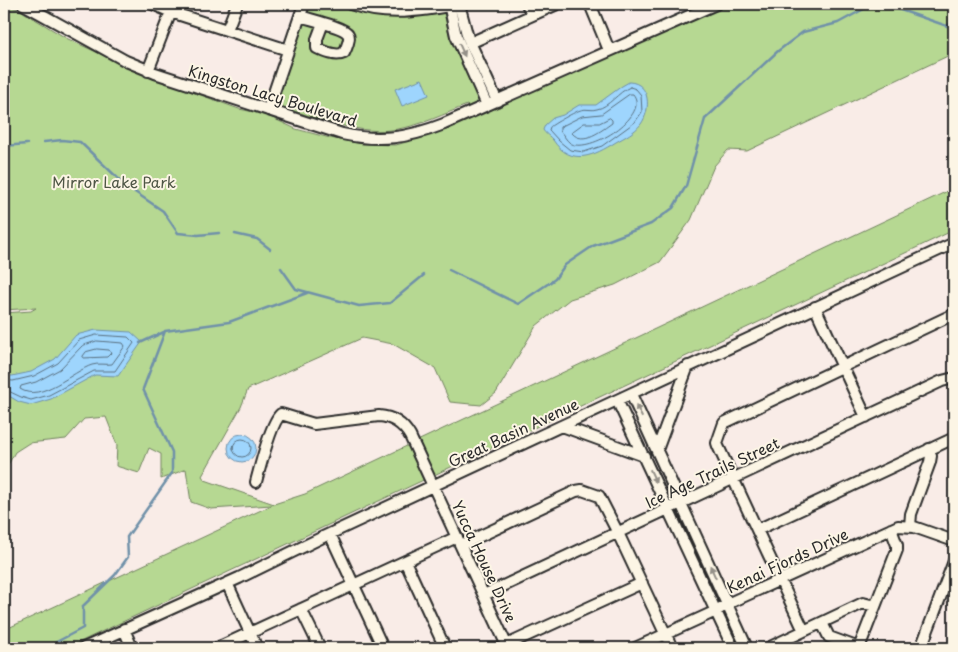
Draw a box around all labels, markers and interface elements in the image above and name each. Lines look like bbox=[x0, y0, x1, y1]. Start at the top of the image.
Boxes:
one-way arrow bbox=[458, 43, 466, 57]
street label: Kingston Lacy Boulevard bbox=[186, 58, 360, 132]
park label: Mirror Lake Park bbox=[52, 170, 176, 193]
street label: Great Basin Avenue bbox=[444, 392, 582, 472]
one-way arrow bbox=[635, 404, 643, 418]
street label: Ice Age Trails Street bbox=[641, 431, 783, 513]
one-way arrow bbox=[649, 469, 657, 483]
street label: Yucca House Drive bbox=[447, 496, 523, 626]
street label: Kenai Fjords Drive bbox=[722, 522, 852, 598]
one-way arrow bbox=[708, 565, 716, 579]

